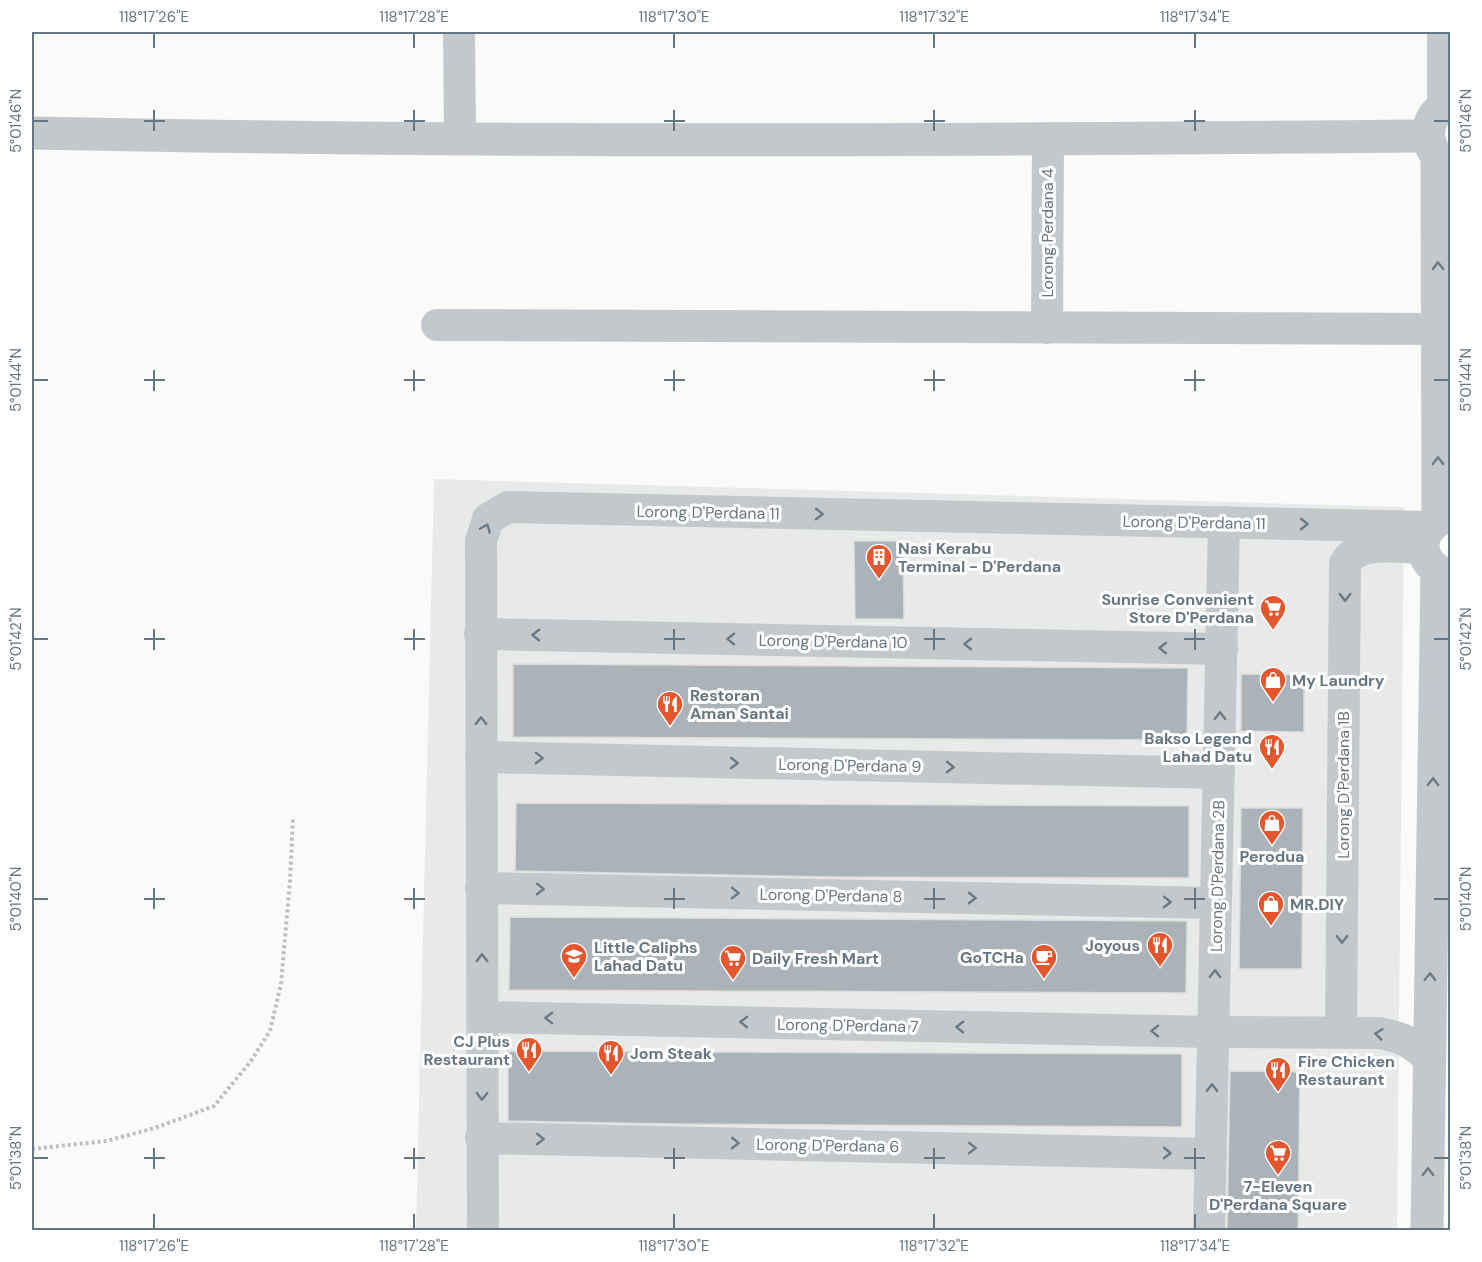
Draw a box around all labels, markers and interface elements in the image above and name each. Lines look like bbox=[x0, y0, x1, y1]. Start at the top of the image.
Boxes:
text: 118°17'26"E bbox=[119, 7, 189, 27]
text: 118°17'28"E bbox=[379, 7, 449, 27]
text: 118°17'30"E bbox=[638, 7, 710, 27]
text: 118°17'32"E bbox=[899, 7, 969, 27]
text: 118°17'34"E bbox=[1160, 7, 1230, 27]
text: 5°01'46"N bbox=[6, 89, 26, 153]
text: 5°01'46"N bbox=[1456, 89, 1476, 153]
street label: Lorong Perdana 4 bbox=[1037, 168, 1058, 298]
one-way arrow bbox=[1432, 262, 1444, 271]
text: 5°01'44"N bbox=[6, 348, 26, 412]
text: 5°01'44"N bbox=[1456, 348, 1476, 412]
one-way arrow bbox=[1432, 457, 1444, 466]
street label: Lorong D'Perdana 11 bbox=[636, 501, 780, 524]
one-way arrow bbox=[814, 508, 823, 520]
street label: Lorong D'Perdana 11 bbox=[1122, 511, 1266, 534]
one-way arrow bbox=[1299, 518, 1308, 531]
one-way arrow bbox=[479, 523, 491, 534]
place label: Nasi Kerabu Terminal - D'Perdana bbox=[898, 538, 1061, 577]
building icon: Nasi Kerabu Terminal - D'Perdana bbox=[864, 542, 894, 580]
place label: Sunrise Convenient Store D'Perdana bbox=[1101, 589, 1254, 628]
supermarket icon: Sunrise Convenient Store D'Perdana bbox=[1258, 593, 1288, 631]
one-way arrow bbox=[1339, 593, 1351, 602]
text: 5°01'42"N bbox=[6, 607, 26, 671]
text: 5°01'42"N bbox=[1456, 607, 1476, 671]
one-way arrow bbox=[532, 629, 541, 641]
street label: Lorong D'Perdana 10 bbox=[758, 630, 908, 653]
one-way arrow bbox=[727, 633, 736, 645]
one-way arrow bbox=[964, 638, 973, 650]
one-way arrow bbox=[1159, 642, 1168, 654]
shop icon: My Laundry bbox=[1258, 665, 1288, 703]
place label: My Laundry bbox=[1292, 670, 1385, 691]
place label: Restoran Aman Santai bbox=[690, 685, 789, 724]
restaurant icon: Restoran Aman Santai bbox=[655, 689, 685, 727]
one-way arrow bbox=[1214, 711, 1227, 720]
street label: Lorong D'Perdana 1B bbox=[1333, 711, 1354, 859]
one-way arrow bbox=[475, 717, 487, 726]
place label: Bakso Legend Lahad Datu bbox=[1144, 728, 1252, 767]
restaurant icon: Bakso Legend Lahad Datu bbox=[1257, 732, 1287, 770]
one-way arrow bbox=[535, 752, 544, 765]
street label: Lorong D'Perdana 9 bbox=[778, 754, 922, 777]
one-way arrow bbox=[730, 756, 739, 769]
one-way arrow bbox=[946, 761, 955, 773]
one-way arrow bbox=[1427, 778, 1440, 787]
street label: Lorong D'Perdana 2B bbox=[1206, 800, 1229, 952]
shop icon: Perodua bbox=[1257, 808, 1287, 846]
place label: Perodua bbox=[1240, 846, 1304, 867]
text: 5°01'40"N bbox=[6, 867, 26, 931]
text: 5°01'40"N bbox=[1456, 867, 1476, 931]
one-way arrow bbox=[535, 883, 544, 895]
street label: Lorong D'Perdana 8 bbox=[759, 884, 903, 907]
one-way arrow bbox=[730, 887, 739, 900]
shop icon: MR.DIY bbox=[1256, 889, 1286, 927]
one-way arrow bbox=[967, 892, 976, 904]
place label: MR.DIY bbox=[1290, 894, 1344, 915]
one-way arrow bbox=[1162, 896, 1171, 909]
restaurant icon: Joyous bbox=[1145, 930, 1175, 968]
place label: Joyous bbox=[1085, 935, 1140, 956]
one-way arrow bbox=[1336, 935, 1348, 944]
place label: Little Caliphs Lahad Datu bbox=[594, 937, 698, 976]
school or university icon: Little Caliphs Lahad Datu bbox=[559, 941, 589, 979]
cafe icon: GoTCHa bbox=[1029, 942, 1059, 980]
supermarket icon: Daily Fresh Mart bbox=[718, 943, 748, 981]
place label: GoTCHa bbox=[960, 947, 1024, 968]
place label: Daily Fresh Mart bbox=[752, 948, 879, 969]
one-way arrow bbox=[476, 954, 488, 963]
one-way arrow bbox=[1208, 969, 1221, 978]
one-way arrow bbox=[1424, 973, 1437, 982]
one-way arrow bbox=[545, 1012, 554, 1024]
street label: Lorong D'Perdana 7 bbox=[777, 1014, 919, 1037]
one-way arrow bbox=[739, 1016, 748, 1029]
one-way arrow bbox=[955, 1021, 964, 1033]
one-way arrow bbox=[1150, 1025, 1159, 1037]
one-way arrow bbox=[1374, 1028, 1384, 1041]
place label: CJ Plus Restaurant bbox=[424, 1031, 510, 1070]
restaurant icon: CJ Plus Restaurant bbox=[514, 1035, 544, 1073]
restaurant icon: Jom Steak bbox=[596, 1038, 626, 1076]
place label: Jom Steak bbox=[630, 1043, 713, 1064]
place label: Fire Chicken Restaurant bbox=[1298, 1051, 1395, 1090]
restaurant icon: Fire Chicken Restaurant bbox=[1263, 1055, 1293, 1093]
one-way arrow bbox=[1206, 1084, 1218, 1093]
one-way arrow bbox=[476, 1092, 488, 1101]
text: 5°01'38"N bbox=[6, 1126, 26, 1190]
text: 5°01'38"N bbox=[1456, 1126, 1476, 1190]
one-way arrow bbox=[535, 1133, 544, 1145]
street label: Lorong D'Perdana 6 bbox=[756, 1134, 900, 1157]
one-way arrow bbox=[730, 1137, 739, 1149]
supermarket icon: 7-Eleven D'Perdana Square bbox=[1263, 1138, 1293, 1176]
one-way arrow bbox=[967, 1142, 976, 1155]
one-way arrow bbox=[1162, 1146, 1171, 1159]
one-way arrow bbox=[1421, 1168, 1434, 1177]
place label: 7-Eleven D'Perdana Square bbox=[1209, 1176, 1347, 1215]
text: 118°17'26"E bbox=[119, 1236, 189, 1256]
text: 118°17'28"E bbox=[379, 1236, 449, 1256]
text: 118°17'30"E bbox=[638, 1236, 710, 1256]
text: 118°17'32"E bbox=[899, 1236, 969, 1256]
text: 118°17'34"E bbox=[1160, 1236, 1230, 1256]

